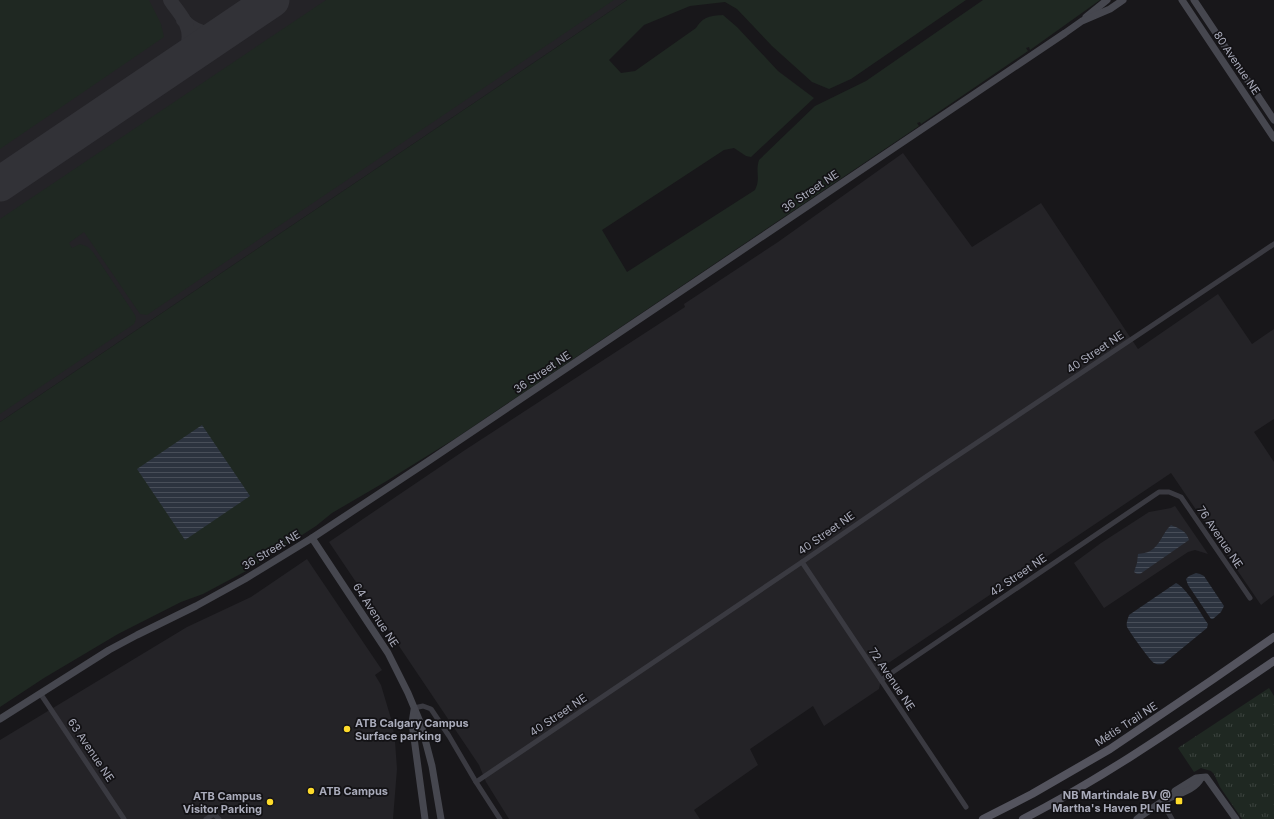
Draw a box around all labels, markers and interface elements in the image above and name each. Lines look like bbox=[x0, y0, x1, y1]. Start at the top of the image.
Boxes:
street label: 80 Avenue NE bbox=[1211, 29, 1263, 97]
street label: 36 Street NE bbox=[779, 167, 841, 215]
street label: 40 Street NE bbox=[1064, 328, 1126, 376]
street label: 36 Street NE bbox=[511, 348, 573, 396]
street label: 76 Avenue NE bbox=[1194, 503, 1246, 571]
street label: 40 Street NE bbox=[795, 508, 857, 558]
street label: 36 Street NE bbox=[239, 527, 303, 573]
street label: 42 Street NE bbox=[987, 551, 1049, 599]
street label: 64 Avenue NE bbox=[350, 580, 402, 650]
street label: 72 Avenue NE bbox=[866, 645, 918, 713]
street label: 40 Street NE bbox=[527, 691, 589, 739]
street label: Métis Trail NE bbox=[1092, 699, 1160, 749]
street label: 63 Avenue NE bbox=[65, 716, 117, 784]
place label: ATB Calgary Campus Surface parking bbox=[355, 716, 469, 743]
marker: ATB Calgary Campus Surface parking bbox=[342, 724, 352, 734]
place label: ATB Campus bbox=[319, 784, 388, 798]
marker: ATB Campus bbox=[306, 786, 316, 796]
place label: NB Martindale BV @ Martha's Haven PL NE bbox=[1052, 788, 1171, 815]
place label: ATB Campus Visitor Parking bbox=[183, 789, 262, 816]
marker: NB Martindale BV @ Martha's Haven PL NE bbox=[1174, 796, 1184, 806]
marker: ATB Campus Visitor Parking bbox=[265, 797, 275, 807]

